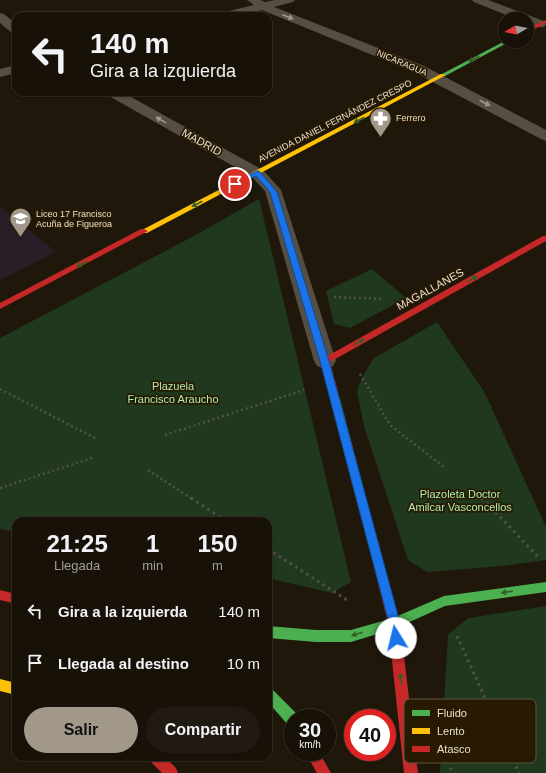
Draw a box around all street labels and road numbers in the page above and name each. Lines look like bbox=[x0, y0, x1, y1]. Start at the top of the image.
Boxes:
street label: NICARAGUA bbox=[375, 48, 429, 78]
street label: AVENIDA DANIEL FERNÁNDEZ CRESPO bbox=[257, 78, 413, 164]
street label: MADRID bbox=[180, 126, 224, 158]
street label: MAGALLANES bbox=[394, 266, 466, 312]

